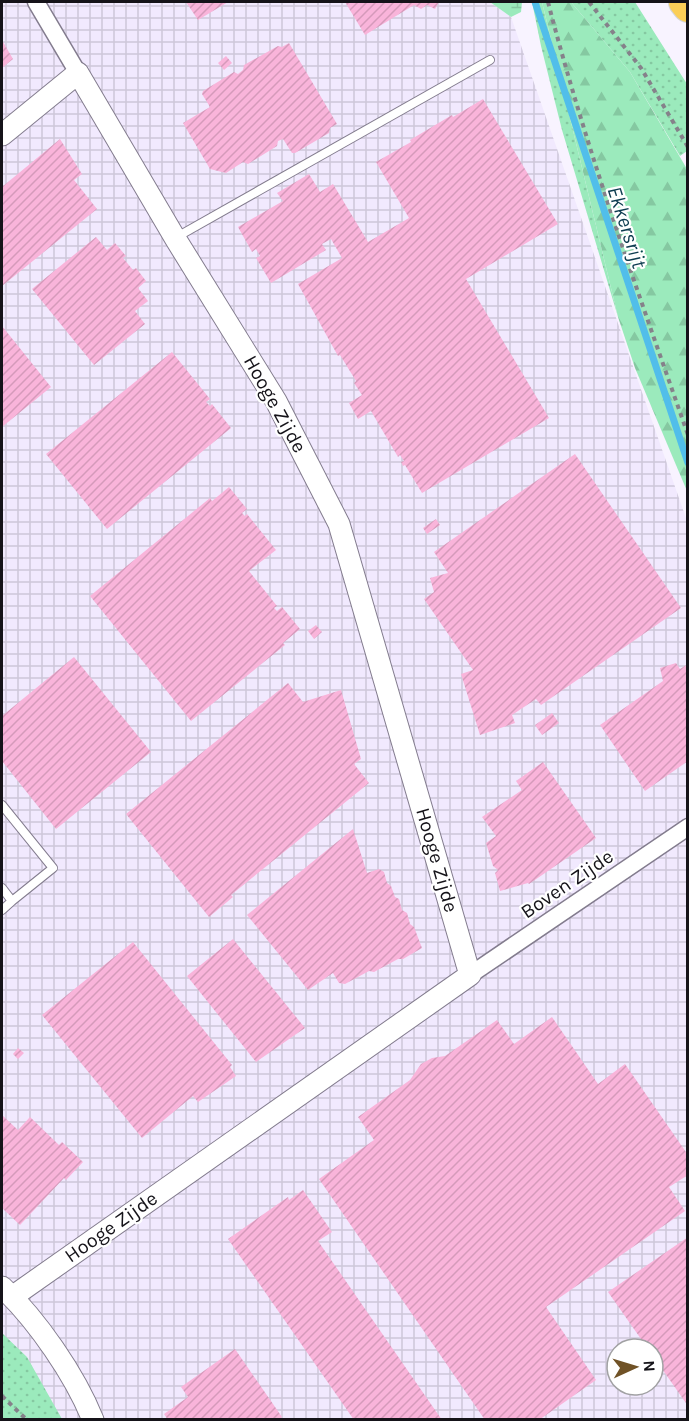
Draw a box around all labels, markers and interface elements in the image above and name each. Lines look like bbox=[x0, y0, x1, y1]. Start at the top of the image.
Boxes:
water label: Ekkersrijt bbox=[602, 183, 652, 272]
street label: Hooge Zijde bbox=[239, 351, 311, 457]
street label: Hooge Zijde bbox=[411, 805, 463, 915]
street label: Boven Zijde bbox=[516, 845, 618, 923]
street label: Hooge Zijde bbox=[60, 1187, 162, 1267]
north arrow bbox=[605, 1337, 665, 1397]
text: N bbox=[640, 1360, 659, 1372]

